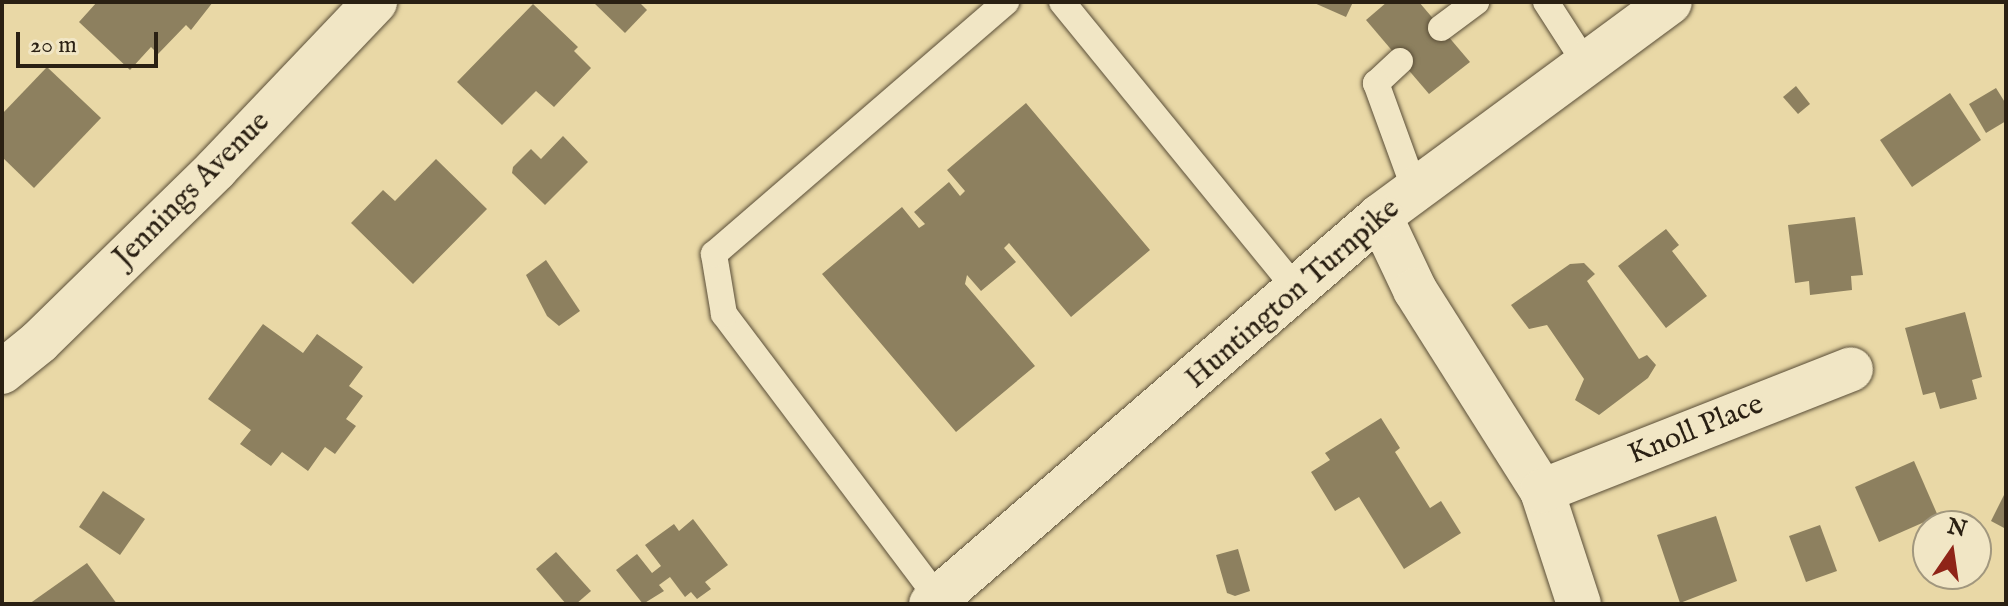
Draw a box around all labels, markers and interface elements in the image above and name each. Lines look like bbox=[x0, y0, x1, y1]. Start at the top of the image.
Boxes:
scale bar bbox=[20, 16, 162, 66]
text: 20 m bbox=[30, 30, 77, 61]
street label: Jennings Avenue bbox=[106, 104, 278, 276]
street label: Huntington Turnpike bbox=[1179, 191, 1407, 397]
street label: Knoll Place bbox=[1623, 387, 1769, 473]
north arrow bbox=[1912, 510, 1992, 590]
text: N bbox=[1945, 513, 1969, 544]

